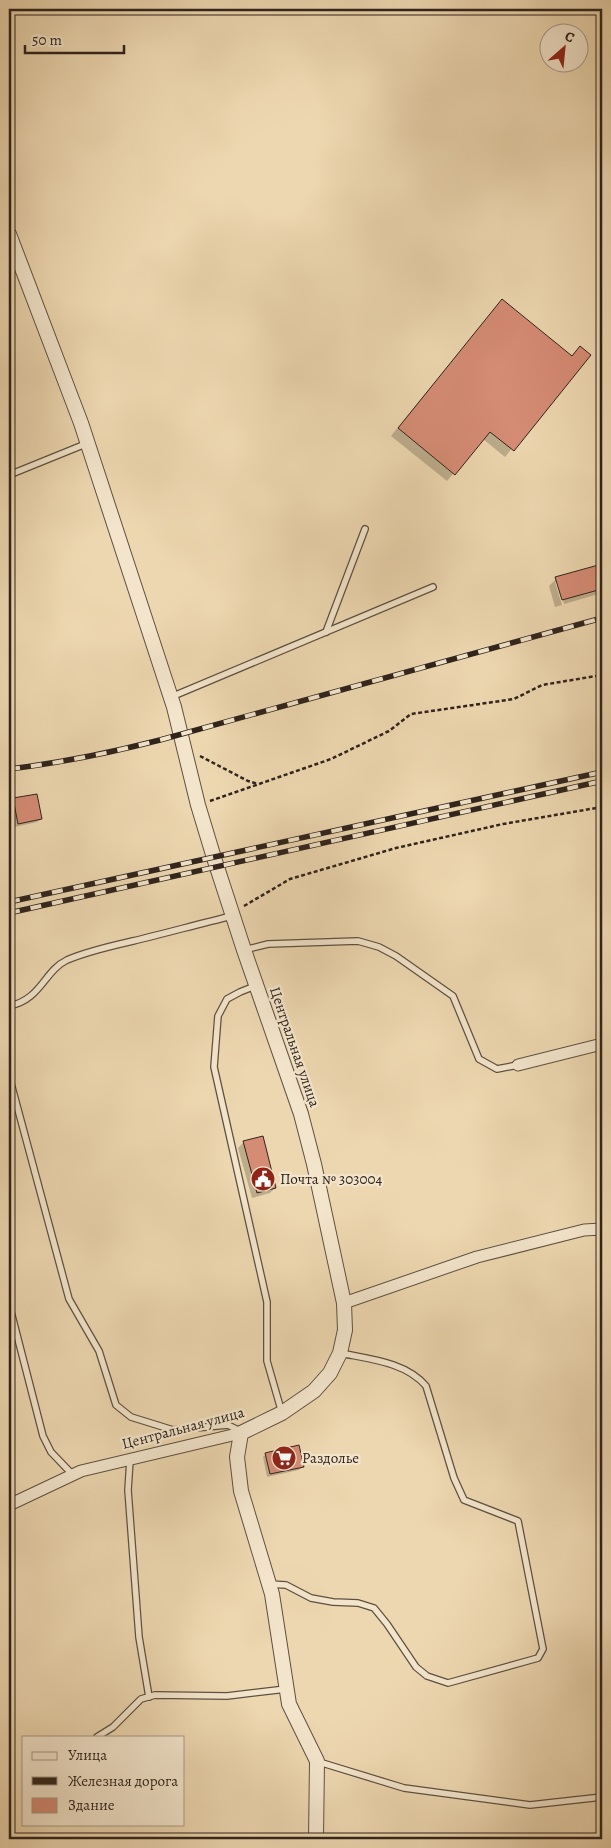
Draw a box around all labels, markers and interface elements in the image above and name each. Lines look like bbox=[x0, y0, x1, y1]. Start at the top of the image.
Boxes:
scale bar bbox=[25, 22, 124, 54]
north arrow bbox=[538, 22, 588, 72]
text: С bbox=[562, 26, 578, 47]
text: 50 m bbox=[32, 30, 62, 50]
street label: Центральная улица bbox=[265, 984, 325, 1110]
public building icon: Почта № 303004 bbox=[250, 1166, 276, 1192]
place label: Почта № 303004 bbox=[280, 1169, 382, 1189]
street label: Центральная улица bbox=[120, 1402, 246, 1454]
supermarket icon: Раздолье bbox=[271, 1445, 297, 1471]
place label: Раздолье bbox=[302, 1448, 359, 1468]
legend bbox=[22, 1736, 185, 1826]
text: Улица bbox=[68, 1745, 107, 1765]
text: Железная дорога bbox=[68, 1771, 178, 1791]
text: Здание bbox=[68, 1795, 115, 1815]

